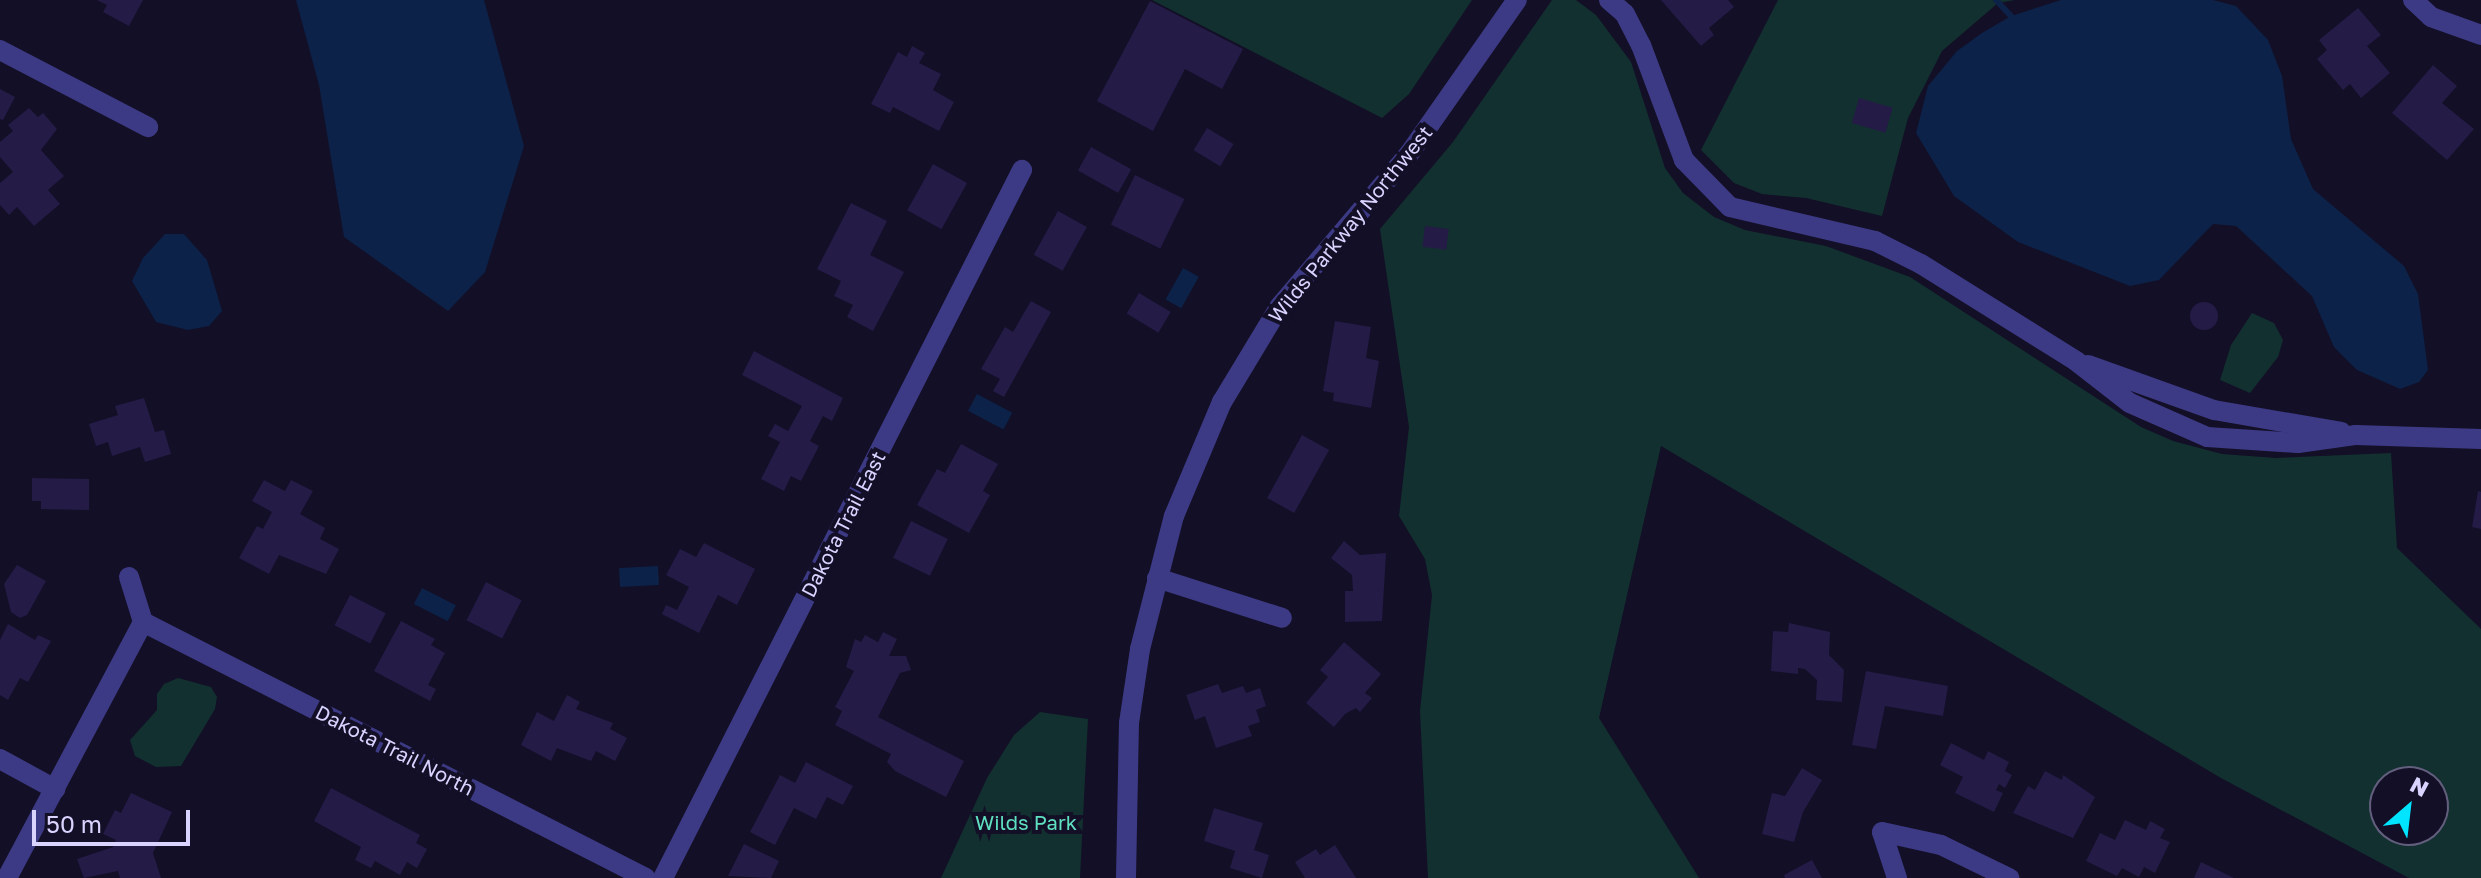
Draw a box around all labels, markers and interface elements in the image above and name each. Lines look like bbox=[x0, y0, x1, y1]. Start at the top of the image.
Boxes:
street label: Wilds Parkway Northwest bbox=[1263, 121, 1437, 327]
street label: Dakota Trail East bbox=[796, 447, 890, 601]
street label: Dakota Trail North bbox=[312, 700, 478, 800]
north arrow bbox=[2369, 766, 2449, 846]
text: N bbox=[2406, 770, 2433, 802]
scale bar bbox=[36, 794, 194, 844]
text: 50 m bbox=[46, 809, 102, 838]
park label: Wilds Park bbox=[975, 810, 1077, 834]

